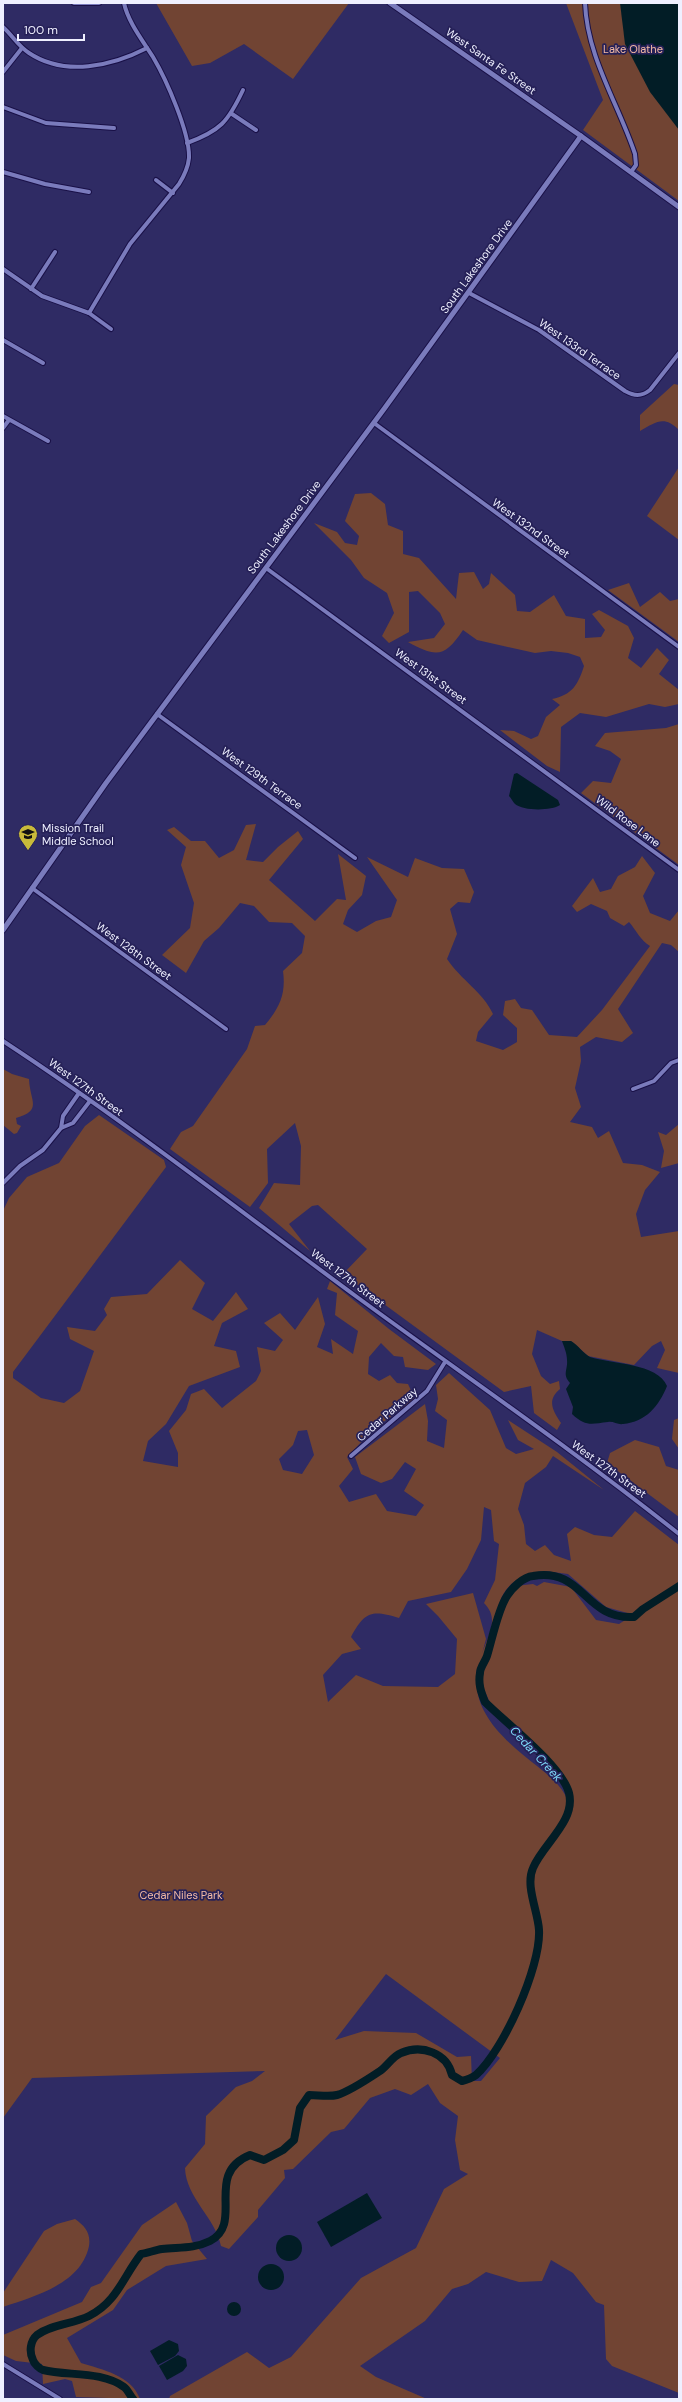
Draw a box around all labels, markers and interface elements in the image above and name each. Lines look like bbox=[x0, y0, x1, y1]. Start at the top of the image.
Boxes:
scale bar bbox=[18, 16, 84, 42]
text: 100 m bbox=[24, 22, 58, 38]
street label: West Santa Fe Street bbox=[443, 25, 539, 97]
park label: Lake Olathe bbox=[603, 42, 663, 56]
street label: South Lakeshore Drive bbox=[437, 216, 515, 316]
street label: West 133rd Terrace bbox=[536, 315, 624, 383]
street label: South Lakeshore Drive bbox=[244, 478, 324, 576]
street label: West 132nd Street bbox=[489, 495, 573, 561]
street label: West 131st Street bbox=[392, 645, 470, 707]
street label: West 129th Terrace bbox=[219, 744, 305, 812]
street label: Wild Rose Lane bbox=[593, 792, 663, 850]
place label: Mission Trail Middle School bbox=[42, 821, 114, 848]
school or university icon: Mission Trail Middle School bbox=[17, 823, 39, 851]
street label: West 128th Street bbox=[94, 919, 174, 983]
street label: West 127th Street bbox=[46, 1055, 126, 1119]
street label: West 127th Street bbox=[308, 1246, 388, 1310]
street label: Cedar Parkway bbox=[354, 1384, 420, 1444]
street label: West 127th Street bbox=[569, 1437, 649, 1501]
water label: Cedar Creek bbox=[506, 1723, 566, 1786]
park label: Cedar Niles Park bbox=[139, 1888, 223, 1902]

